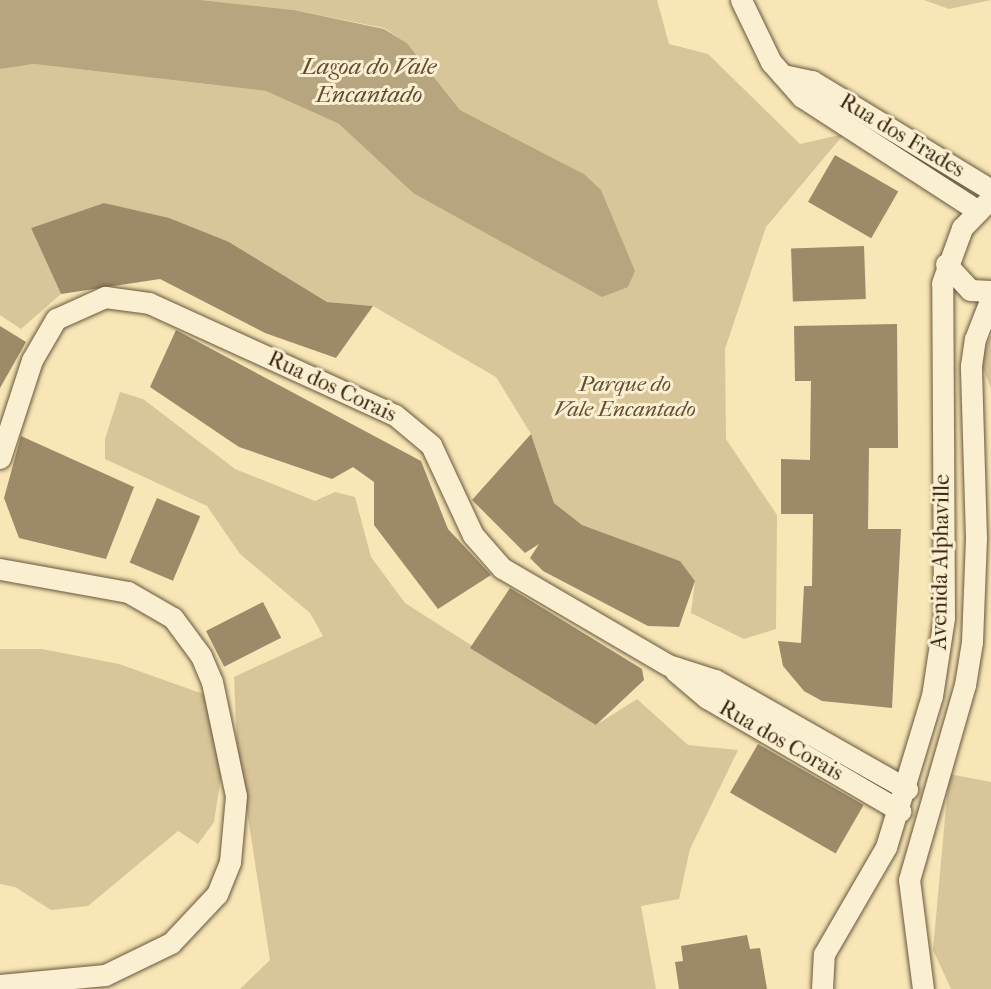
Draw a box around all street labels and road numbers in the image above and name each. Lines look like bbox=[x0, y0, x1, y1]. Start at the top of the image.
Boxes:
street label: Rua dos Frades bbox=[835, 88, 969, 184]
street label: Rua dos Corais bbox=[263, 346, 401, 428]
street label: Avenida Alphaville bbox=[926, 474, 956, 650]
street label: Rua dos Corais bbox=[714, 695, 848, 787]

